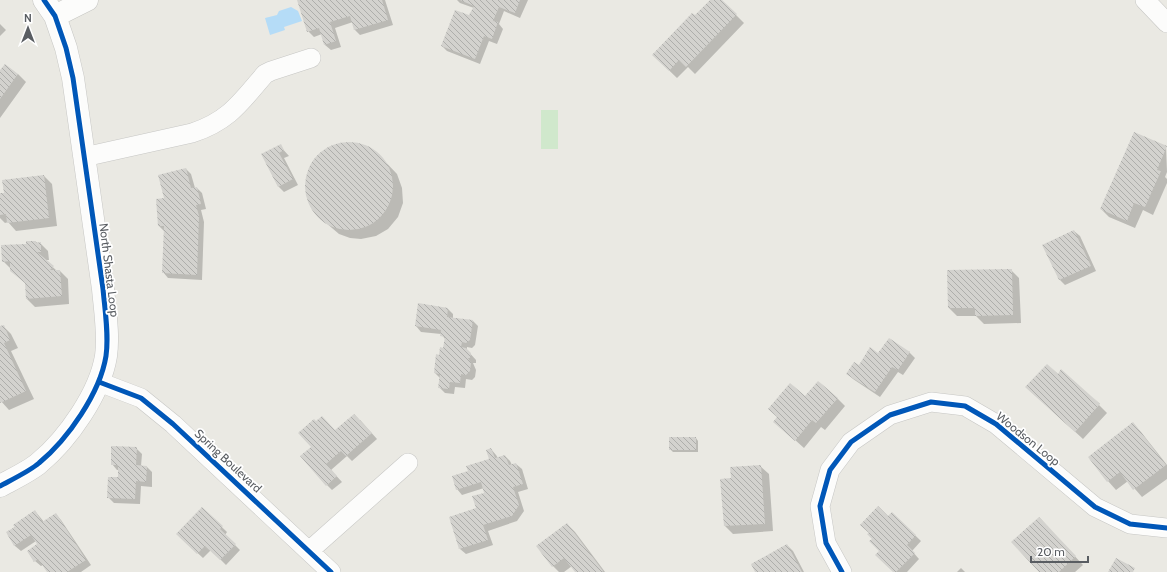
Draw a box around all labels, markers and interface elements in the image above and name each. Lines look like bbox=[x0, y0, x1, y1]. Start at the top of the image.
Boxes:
north arrow bbox=[8, 8, 48, 48]
text: N bbox=[24, 11, 32, 25]
street label: North Shasta Loop bbox=[96, 222, 123, 318]
street label: Woodson Loop bbox=[993, 408, 1063, 469]
street label: Spring Boulevard bbox=[192, 426, 265, 495]
scale bar bbox=[1031, 538, 1088, 564]
text: 20 m bbox=[1037, 544, 1065, 559]

